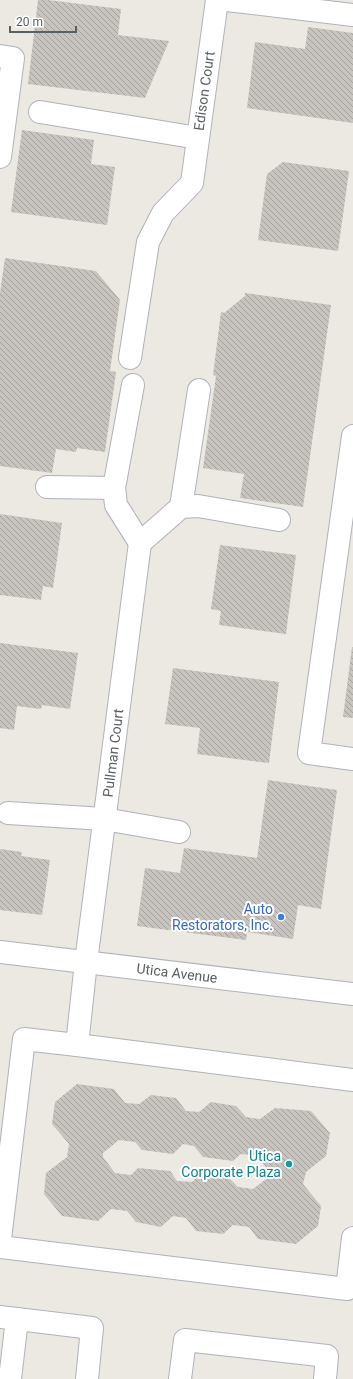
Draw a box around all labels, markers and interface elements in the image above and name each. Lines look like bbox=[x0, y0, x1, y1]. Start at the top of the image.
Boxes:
scale bar bbox=[10, 8, 76, 34]
text: 20 m bbox=[16, 15, 43, 29]
street label: Edison Court bbox=[191, 50, 218, 132]
street label: Pullman Court bbox=[100, 707, 126, 798]
place label: Auto Restorators, Inc. bbox=[172, 901, 273, 933]
marker: Auto Restorators, Inc. bbox=[276, 912, 286, 922]
street label: Utica Avenue bbox=[136, 960, 218, 986]
place label: Utica Corporate Plaza bbox=[181, 1148, 281, 1180]
marker: Utica Corporate Plaza bbox=[284, 1159, 294, 1169]

